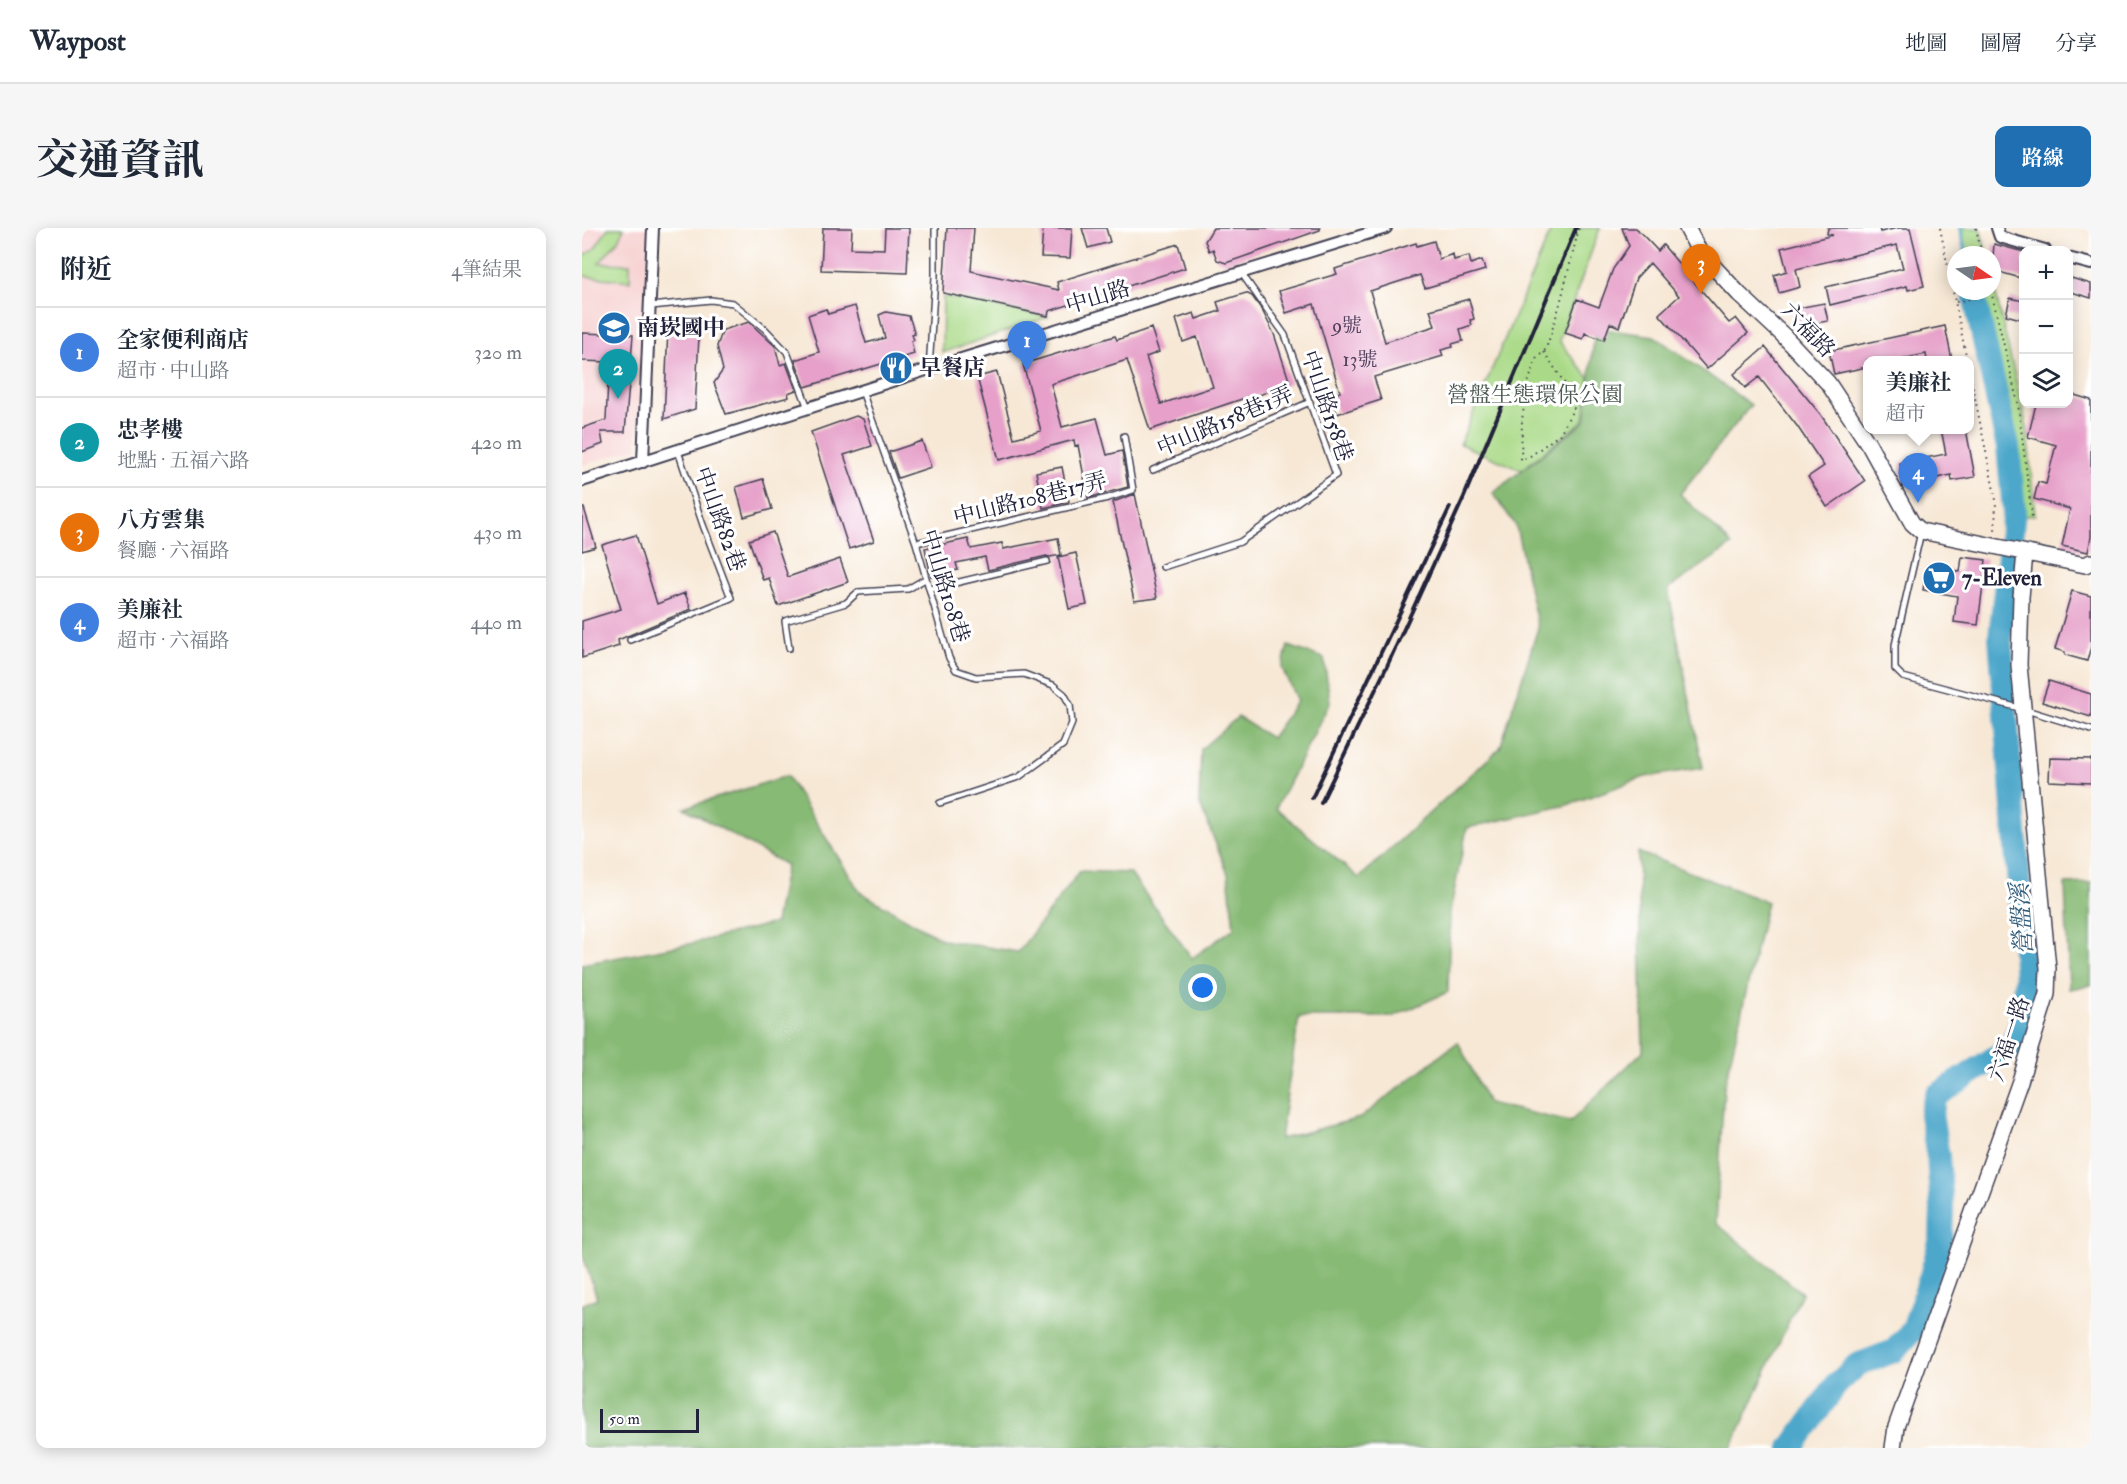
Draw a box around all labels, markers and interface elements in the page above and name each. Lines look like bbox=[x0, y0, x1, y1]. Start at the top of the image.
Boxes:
text: Waypost bbox=[30, 24, 126, 59]
text: 地圖 bbox=[1905, 30, 1947, 57]
text: 圖層 bbox=[1980, 30, 2022, 57]
text: 分享 bbox=[2055, 30, 2097, 57]
button: 路線 bbox=[1995, 126, 2091, 187]
text: 交通資訊 bbox=[36, 135, 204, 187]
pin: 3 bbox=[1682, 244, 1720, 294]
north arrow bbox=[1947, 246, 2001, 300]
map controls bbox=[2019, 246, 2073, 408]
button: + bbox=[2019, 246, 2073, 300]
text: 附近 bbox=[60, 254, 112, 286]
text: 4筆結果 bbox=[451, 257, 522, 282]
street label: 中山路 bbox=[1062, 274, 1134, 320]
street label: 六福路 bbox=[1775, 297, 1841, 363]
button: − bbox=[2019, 300, 2073, 354]
school or university icon: 南崁國中 bbox=[596, 310, 632, 346]
house number: 9號 bbox=[1330, 313, 1362, 338]
place label: 南崁國中 bbox=[637, 314, 725, 342]
pin: 1 bbox=[1008, 322, 1046, 371]
text: 全家便利商店 bbox=[117, 326, 249, 354]
text: 1 bbox=[76, 340, 83, 365]
text: 320 m bbox=[474, 340, 522, 365]
street label: 中山路158巷 bbox=[1295, 347, 1359, 465]
house number: 13號 bbox=[1343, 347, 1377, 372]
pin: 2 bbox=[598, 350, 638, 399]
restaurant icon: 早餐店 bbox=[878, 350, 914, 386]
place label: 早餐店 bbox=[919, 354, 985, 382]
button: layers bbox=[2019, 354, 2073, 408]
popup bbox=[1863, 356, 1974, 434]
text: 超市 · 中山路 bbox=[117, 358, 229, 383]
text: 美廉社 bbox=[1885, 369, 1952, 397]
street label: 中山路158巷1弄 bbox=[1152, 380, 1298, 462]
park label: 營盤生態環保公園 bbox=[1447, 381, 1623, 409]
text: 超市 bbox=[1885, 401, 1925, 426]
text: 忠孝樓 bbox=[117, 416, 183, 444]
text: 2 bbox=[74, 430, 85, 455]
text: 420 m bbox=[471, 430, 522, 455]
text: 地點 · 五福六路 bbox=[117, 448, 249, 473]
pin: 4 bbox=[1898, 454, 1938, 503]
street label: 中山路82巷 bbox=[688, 463, 752, 575]
street label: 中山路108巷17弄 bbox=[950, 466, 1110, 532]
text: 八方雲集 bbox=[117, 506, 205, 534]
text: 3 bbox=[76, 520, 83, 545]
text: 430 m bbox=[474, 520, 522, 545]
street label: 中山路108巷 bbox=[914, 526, 976, 646]
text: 餐廳 · 六福路 bbox=[117, 538, 229, 563]
supermarket icon: 7-Eleven bbox=[1921, 560, 1957, 596]
place label: 7-Eleven bbox=[1962, 564, 2042, 592]
text: 美廉社 bbox=[117, 596, 183, 624]
text: 4 bbox=[74, 610, 85, 635]
text: 440 m bbox=[470, 610, 522, 635]
text: 超市 · 六福路 bbox=[117, 628, 229, 653]
water label: 營盤溪 bbox=[2004, 879, 2040, 956]
your location bbox=[1188, 973, 1217, 1002]
street label: 六福一路 bbox=[1982, 993, 2036, 1085]
scale bar bbox=[600, 1406, 699, 1434]
text: 50 m bbox=[609, 1409, 640, 1429]

